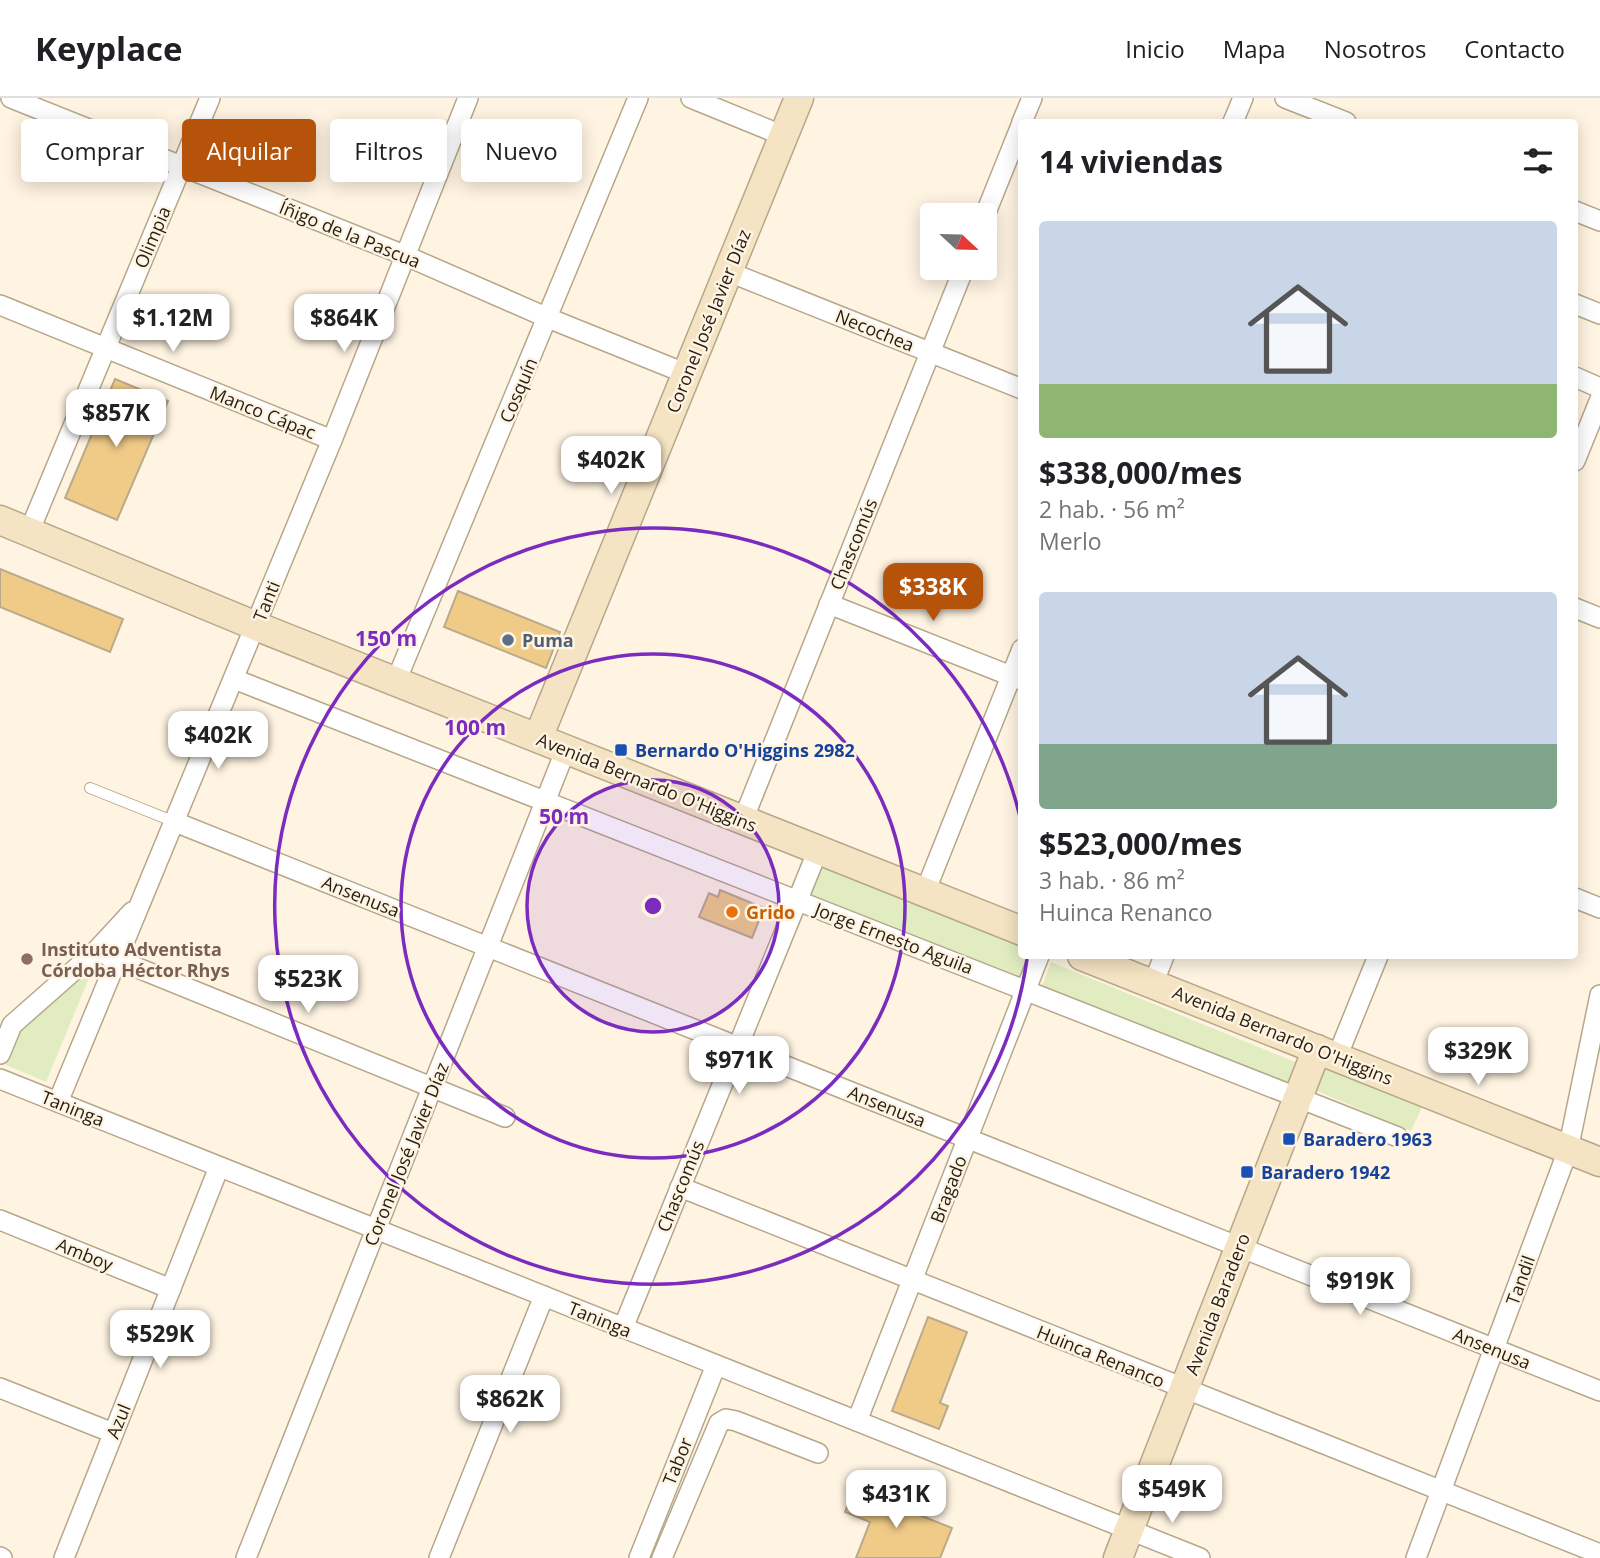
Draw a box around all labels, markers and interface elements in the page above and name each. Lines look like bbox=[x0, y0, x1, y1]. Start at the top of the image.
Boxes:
text: Keyplace bbox=[35, 26, 183, 71]
text: Inicio bbox=[1125, 32, 1185, 65]
text: Mapa bbox=[1223, 32, 1286, 65]
text: Nosotros bbox=[1324, 32, 1426, 65]
text: Contacto bbox=[1464, 32, 1565, 65]
chip: Comprar bbox=[21, 119, 168, 182]
chip: Alquilar bbox=[182, 119, 316, 182]
chip: Filtros bbox=[330, 119, 447, 182]
chip: Nuevo bbox=[461, 119, 582, 182]
text: 14 viviendas bbox=[1039, 141, 1223, 182]
icon: filters bbox=[1519, 142, 1557, 180]
street label: Íñigo de la Pascua bbox=[276, 195, 424, 273]
street label: Olimpia bbox=[128, 202, 176, 272]
north arrow bbox=[920, 203, 998, 280]
map controls bbox=[920, 203, 997, 280]
street label: Coronel José Javier Díaz bbox=[660, 226, 756, 416]
icon: home bbox=[1235, 266, 1361, 392]
pin: $1.12M bbox=[116, 294, 230, 354]
pin: $864K bbox=[295, 294, 393, 354]
text: $1.12M bbox=[133, 301, 213, 333]
text: $864K bbox=[310, 301, 378, 333]
street label: Necochea bbox=[832, 303, 918, 357]
street label: Cosquín bbox=[494, 354, 542, 426]
street label: Manco Cápac bbox=[206, 380, 320, 444]
pin: $857K bbox=[67, 390, 165, 449]
text: $857K bbox=[82, 396, 150, 428]
pin: $402K bbox=[562, 436, 660, 496]
text: $402K bbox=[577, 443, 645, 475]
text: $338,000/mes bbox=[1039, 452, 1242, 493]
text: 2 hab. · 56 m² bbox=[1039, 493, 1185, 525]
street label: Chascomús bbox=[824, 495, 882, 593]
text: Merlo bbox=[1039, 525, 1102, 557]
pin: $338K bbox=[884, 564, 982, 623]
text: $338K bbox=[899, 570, 967, 602]
street label: Tanti bbox=[247, 577, 285, 625]
text: 150 m bbox=[355, 624, 417, 652]
place label: Puma bbox=[522, 628, 574, 652]
marker: Puma bbox=[500, 632, 516, 648]
icon: home bbox=[1235, 637, 1361, 763]
pin: $402K bbox=[169, 712, 267, 771]
text: 100 m bbox=[444, 713, 506, 741]
text: $402K bbox=[184, 718, 252, 750]
street label: Avenida Bernardo O'Higgins bbox=[533, 727, 761, 837]
place label: Bernardo O'Higgins 2982 bbox=[635, 738, 855, 762]
marker: Bernardo O'Higgins 2982 bbox=[613, 742, 629, 758]
text: 50 m bbox=[539, 802, 589, 830]
text: $523,000/mes bbox=[1039, 823, 1242, 864]
text: 3 hab. · 86 m² bbox=[1039, 864, 1185, 896]
street label: Ansenusa bbox=[319, 870, 403, 922]
centre of rings bbox=[641, 894, 665, 918]
street label: Jorge Ernesto Aguila bbox=[809, 896, 977, 979]
text: Huinca Renanco bbox=[1039, 896, 1213, 928]
place label: Grido bbox=[746, 900, 795, 924]
marker: Grido bbox=[724, 904, 740, 920]
place label: Instituto Adventista Córdoba Héctor Rhys bbox=[41, 937, 230, 982]
marker: Instituto Adventista Córdoba Héctor Rhys bbox=[19, 951, 35, 967]
pin: $523K bbox=[259, 956, 357, 1015]
text: $523K bbox=[274, 962, 342, 994]
street label: Avenida Bernardo O'Higgins bbox=[1169, 980, 1397, 1090]
pin: $329K bbox=[1429, 1028, 1527, 1087]
text: $329K bbox=[1444, 1034, 1512, 1066]
pin: $971K bbox=[690, 1037, 788, 1096]
text: $971K bbox=[705, 1043, 773, 1075]
street label: Coronel José Javier Díaz bbox=[358, 1059, 454, 1249]
street label: Ansenusa bbox=[845, 1080, 929, 1132]
street label: Taninga bbox=[38, 1084, 108, 1132]
place label: Baradero 1963 bbox=[1303, 1127, 1432, 1151]
marker: Baradero 1963 bbox=[1281, 1131, 1297, 1147]
street label: Chascomús bbox=[651, 1137, 709, 1235]
street label: Bragado bbox=[924, 1152, 972, 1226]
place label: Baradero 1942 bbox=[1261, 1160, 1390, 1184]
marker: Baradero 1942 bbox=[1239, 1164, 1255, 1180]
street label: Avenida Baradero bbox=[1179, 1230, 1255, 1378]
street label: Amboy bbox=[53, 1232, 118, 1277]
street label: Tandil bbox=[1500, 1252, 1540, 1308]
pin: $919K bbox=[1311, 1258, 1409, 1317]
text: $919K bbox=[1326, 1264, 1394, 1296]
street label: Taninga bbox=[565, 1295, 635, 1343]
pin: $529K bbox=[111, 1310, 209, 1370]
text: $529K bbox=[126, 1317, 194, 1349]
street label: Huinca Renanco bbox=[1033, 1319, 1169, 1393]
street label: Ansenusa bbox=[1450, 1322, 1534, 1374]
pin: $862K bbox=[461, 1376, 559, 1435]
text: $862K bbox=[476, 1382, 544, 1414]
street label: Azul bbox=[100, 1400, 136, 1442]
street label: Tabor bbox=[657, 1433, 698, 1488]
pin: $549K bbox=[1123, 1466, 1221, 1525]
pin: $431K bbox=[847, 1470, 945, 1530]
text: $549K bbox=[1138, 1472, 1206, 1504]
text: $431K bbox=[862, 1477, 930, 1509]

